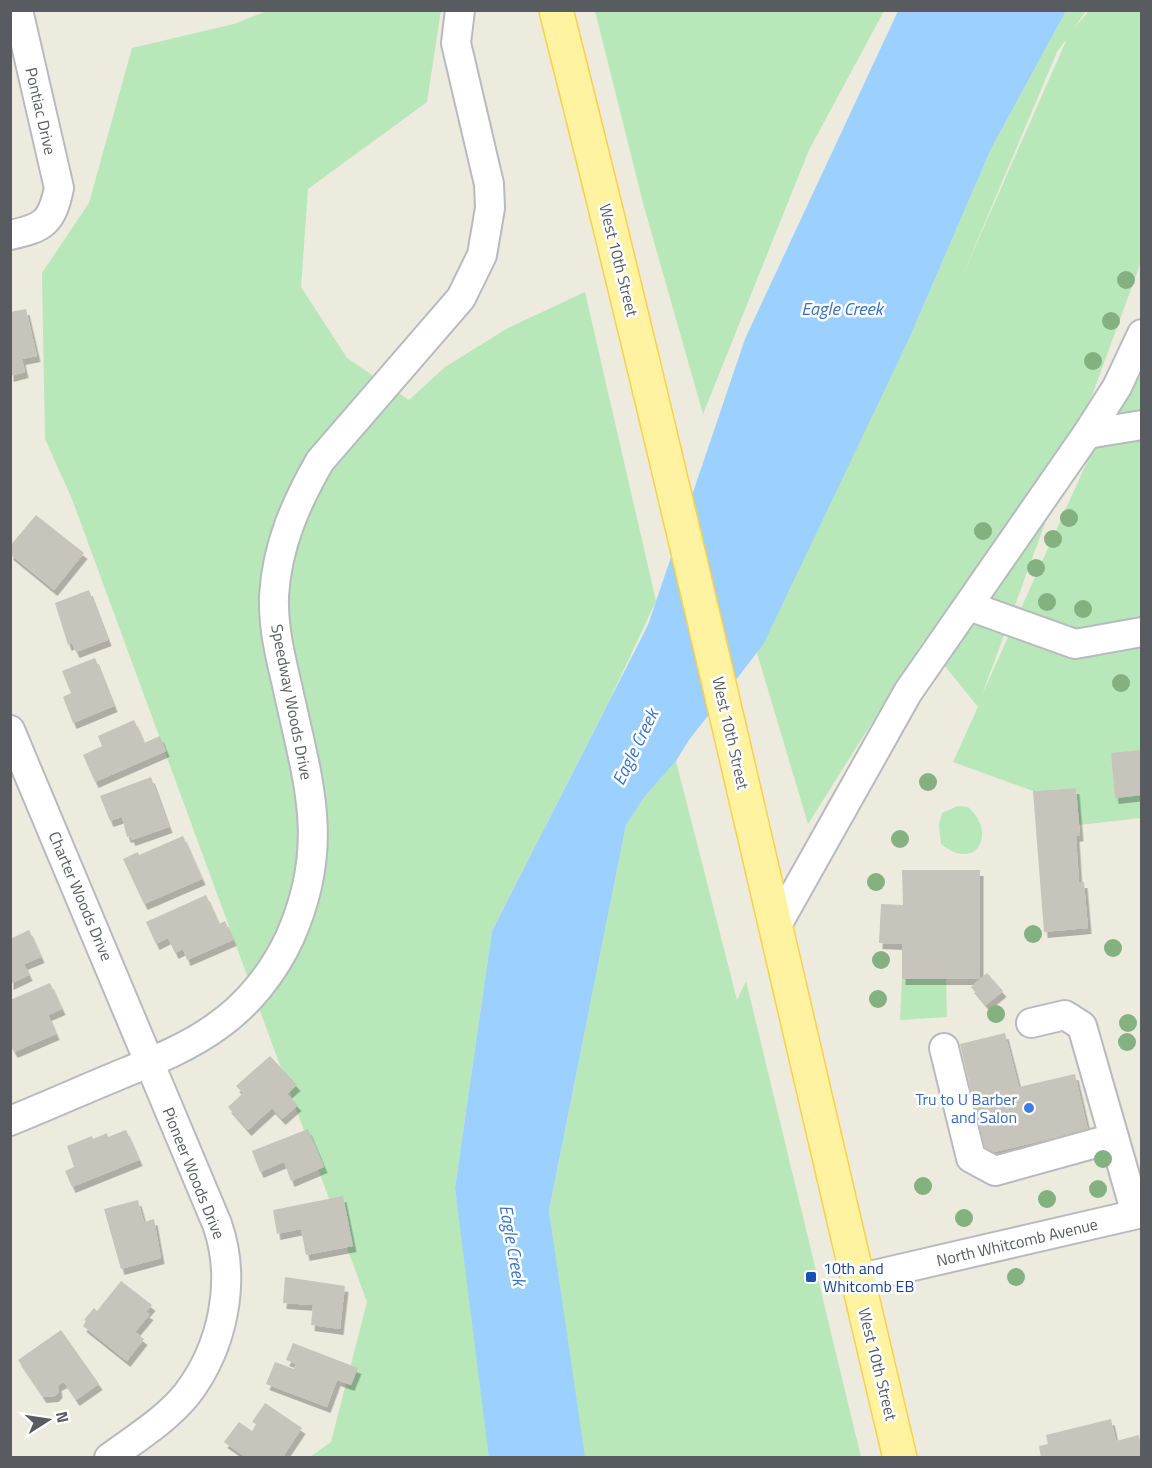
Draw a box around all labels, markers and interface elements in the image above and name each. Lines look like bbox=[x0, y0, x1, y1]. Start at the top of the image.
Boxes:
street label: Pontiac Drive bbox=[19, 65, 63, 157]
street label: West 10th Street bbox=[593, 201, 645, 319]
water label: Eagle Creek bbox=[801, 295, 885, 322]
street label: Speedway Woods Drive bbox=[265, 622, 319, 782]
street label: West 10th Street bbox=[706, 674, 756, 792]
water label: Eagle Creek bbox=[605, 703, 666, 790]
street label: Charter Woods Drive bbox=[43, 827, 119, 965]
place label: Tru to U Barber and Salon bbox=[916, 1087, 1017, 1129]
marker: Tru to U Barber and Salon bbox=[1022, 1101, 1036, 1115]
street label: Pioneer Woods Drive bbox=[157, 1103, 231, 1243]
water label: Eagle Creek bbox=[493, 1202, 534, 1290]
street label: North Whitcomb Avenue bbox=[934, 1212, 1100, 1272]
place label: 10th and Whitcomb EB bbox=[823, 1256, 914, 1298]
marker: 10th and Whitcomb EB bbox=[804, 1270, 818, 1284]
street label: West 10th Street bbox=[852, 1305, 904, 1423]
north arrow bbox=[18, 1390, 78, 1450]
text: N bbox=[50, 1409, 76, 1425]

